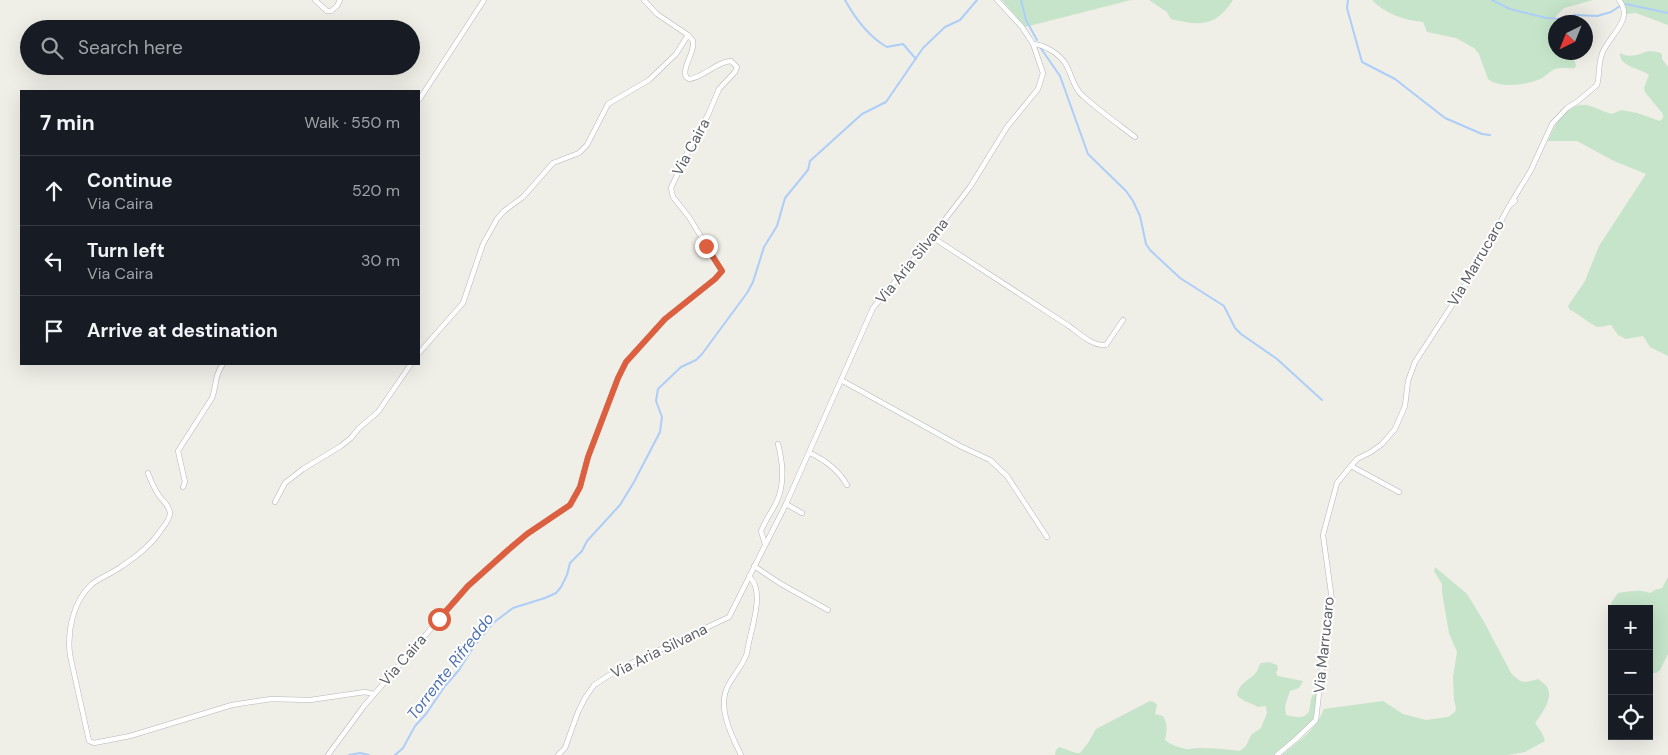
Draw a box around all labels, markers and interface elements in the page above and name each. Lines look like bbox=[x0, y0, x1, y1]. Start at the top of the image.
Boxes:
north arrow bbox=[1548, 15, 1593, 60]
search box bbox=[20, 20, 420, 75]
icon: search bbox=[38, 34, 66, 62]
text: Search here bbox=[78, 35, 183, 60]
text: 7 min bbox=[40, 109, 95, 137]
text: Walk · 550 m bbox=[304, 112, 400, 133]
street label: Via Caira bbox=[668, 115, 714, 179]
text: Continue bbox=[87, 168, 173, 193]
icon: ahead bbox=[40, 177, 68, 205]
text: 520 m bbox=[352, 180, 400, 201]
text: Via Caira bbox=[87, 193, 153, 214]
street label: Via Aria Silvana bbox=[871, 214, 953, 308]
street label: Via Marrucaro bbox=[1443, 216, 1509, 310]
route end bbox=[695, 235, 718, 258]
text: Turn left bbox=[87, 238, 165, 263]
icon: left bbox=[40, 247, 68, 275]
text: 30 m bbox=[361, 250, 400, 271]
text: Via Caira bbox=[87, 263, 153, 284]
icon: arrive bbox=[40, 317, 68, 345]
text: Arrive at destination bbox=[87, 318, 278, 343]
street label: Via Marrucaro bbox=[1309, 596, 1339, 694]
map controls bbox=[1608, 605, 1653, 740]
button: + bbox=[1608, 605, 1653, 650]
route start bbox=[428, 608, 451, 631]
water label: Torrente Rifreddo bbox=[402, 609, 499, 724]
street label: Via Aria Silvana bbox=[607, 619, 711, 683]
street label: Via Caira bbox=[375, 630, 431, 690]
button: − bbox=[1608, 650, 1653, 695]
button: locate bbox=[1608, 695, 1653, 740]

